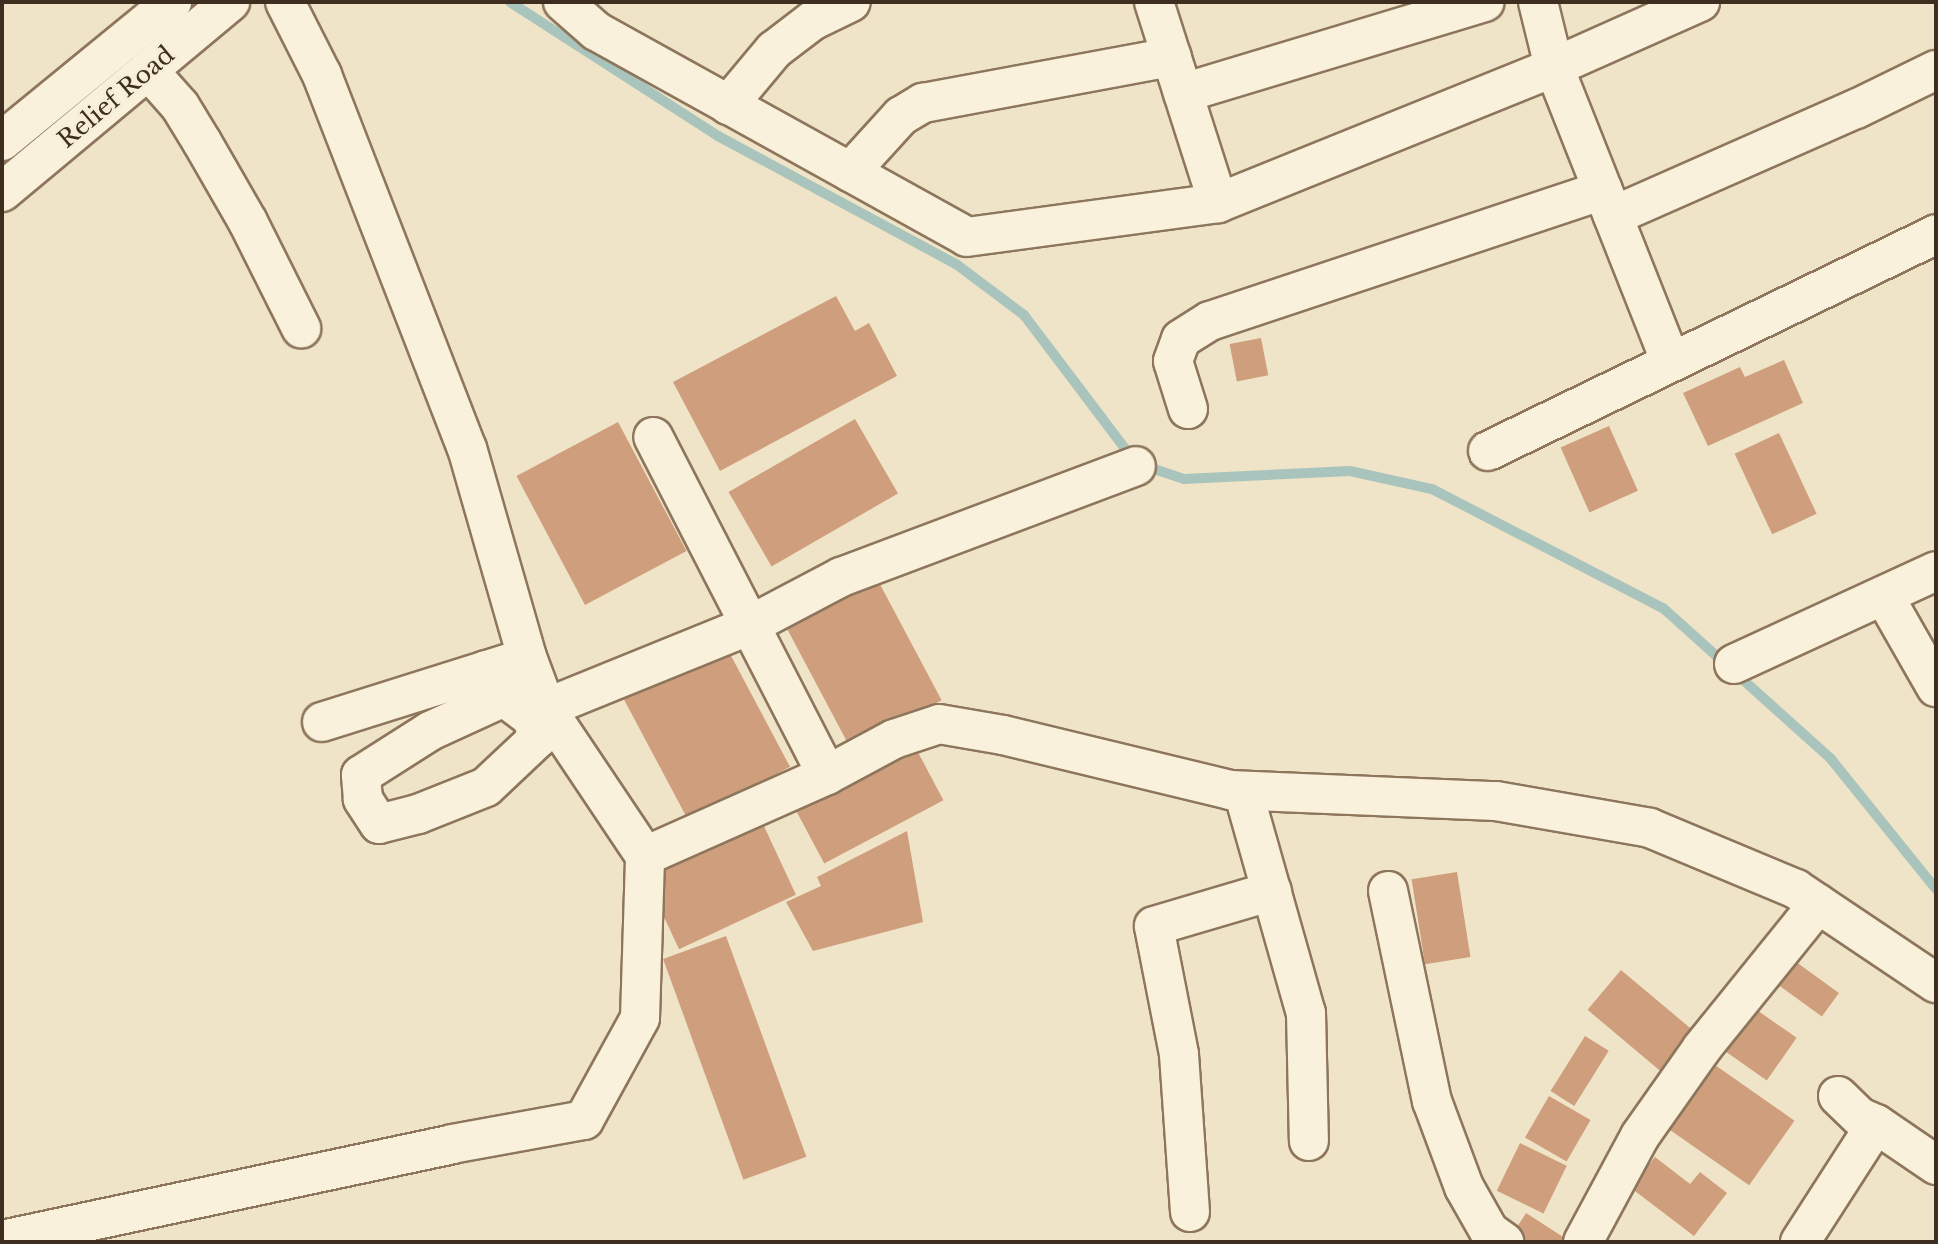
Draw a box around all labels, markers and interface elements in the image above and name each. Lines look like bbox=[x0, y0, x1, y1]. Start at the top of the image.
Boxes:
street label: Relief Road bbox=[52, 40, 180, 154]

